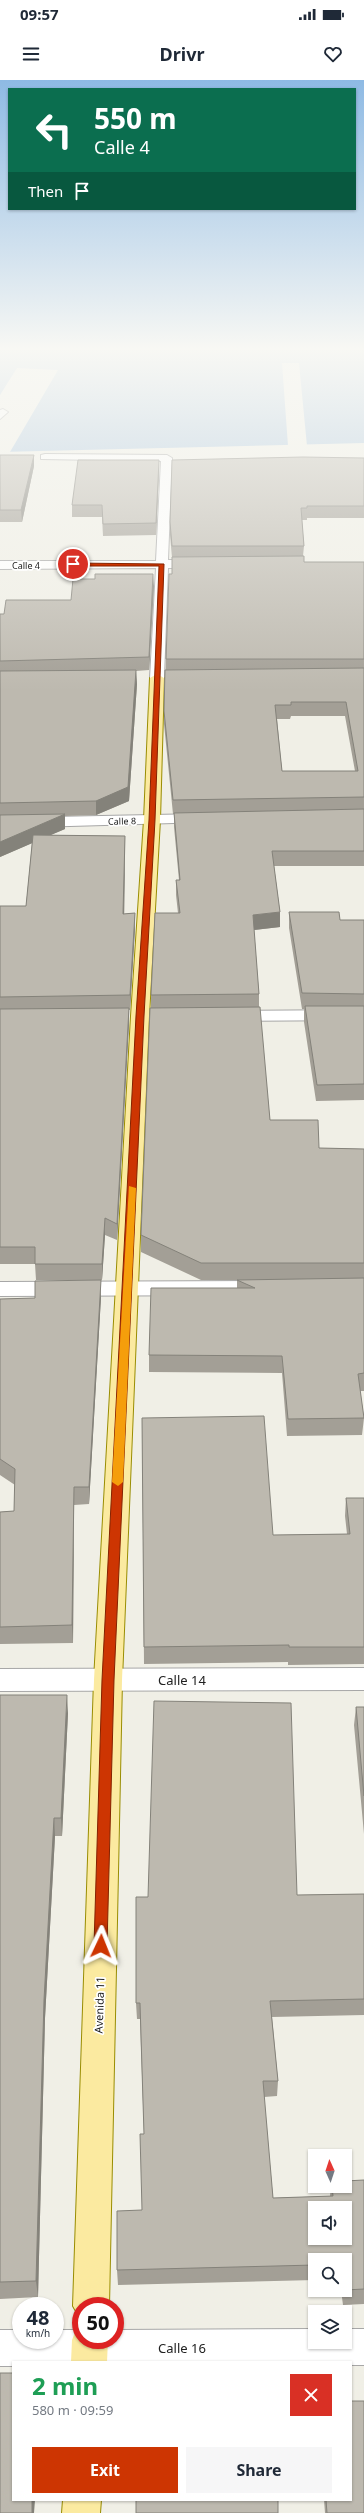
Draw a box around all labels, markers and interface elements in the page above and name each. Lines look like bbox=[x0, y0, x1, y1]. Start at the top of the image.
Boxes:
text: 09:57 bbox=[20, 4, 59, 24]
text: Drivr bbox=[160, 42, 204, 66]
icon: menu bbox=[20, 43, 42, 65]
icon: heart bbox=[322, 43, 344, 65]
text: 550 m bbox=[94, 99, 177, 137]
icon: left bbox=[28, 104, 80, 156]
text: Calle 4 bbox=[94, 135, 150, 159]
icon: arrive bbox=[71, 180, 93, 202]
text: Then bbox=[28, 181, 63, 201]
pin bbox=[56, 547, 90, 581]
icon: arrive bbox=[62, 553, 84, 575]
street label: Calle 4 bbox=[12, 559, 40, 572]
street label: Calle 8 bbox=[108, 814, 136, 828]
street label: Calle 14 bbox=[158, 1671, 206, 1689]
position arrow bbox=[80, 1925, 122, 1967]
street label: Avenida 11 bbox=[91, 1976, 107, 2034]
north arrow bbox=[308, 2149, 352, 2193]
map controls bbox=[308, 2149, 352, 2349]
button: sound bbox=[308, 2201, 352, 2245]
button: search bbox=[308, 2253, 352, 2297]
speed limit sign: 50 bbox=[72, 2297, 124, 2349]
text: 48 bbox=[27, 2304, 49, 2331]
button: layers bbox=[308, 2305, 352, 2349]
text: km/h bbox=[26, 2326, 50, 2340]
street label: Calle 16 bbox=[158, 2339, 206, 2357]
text: 2 min bbox=[32, 2369, 98, 2402]
button: close bbox=[290, 2374, 332, 2416]
text: 580 m · 09:59 bbox=[32, 2401, 113, 2419]
button: Exit bbox=[32, 2447, 178, 2493]
button: Share bbox=[186, 2447, 332, 2493]

